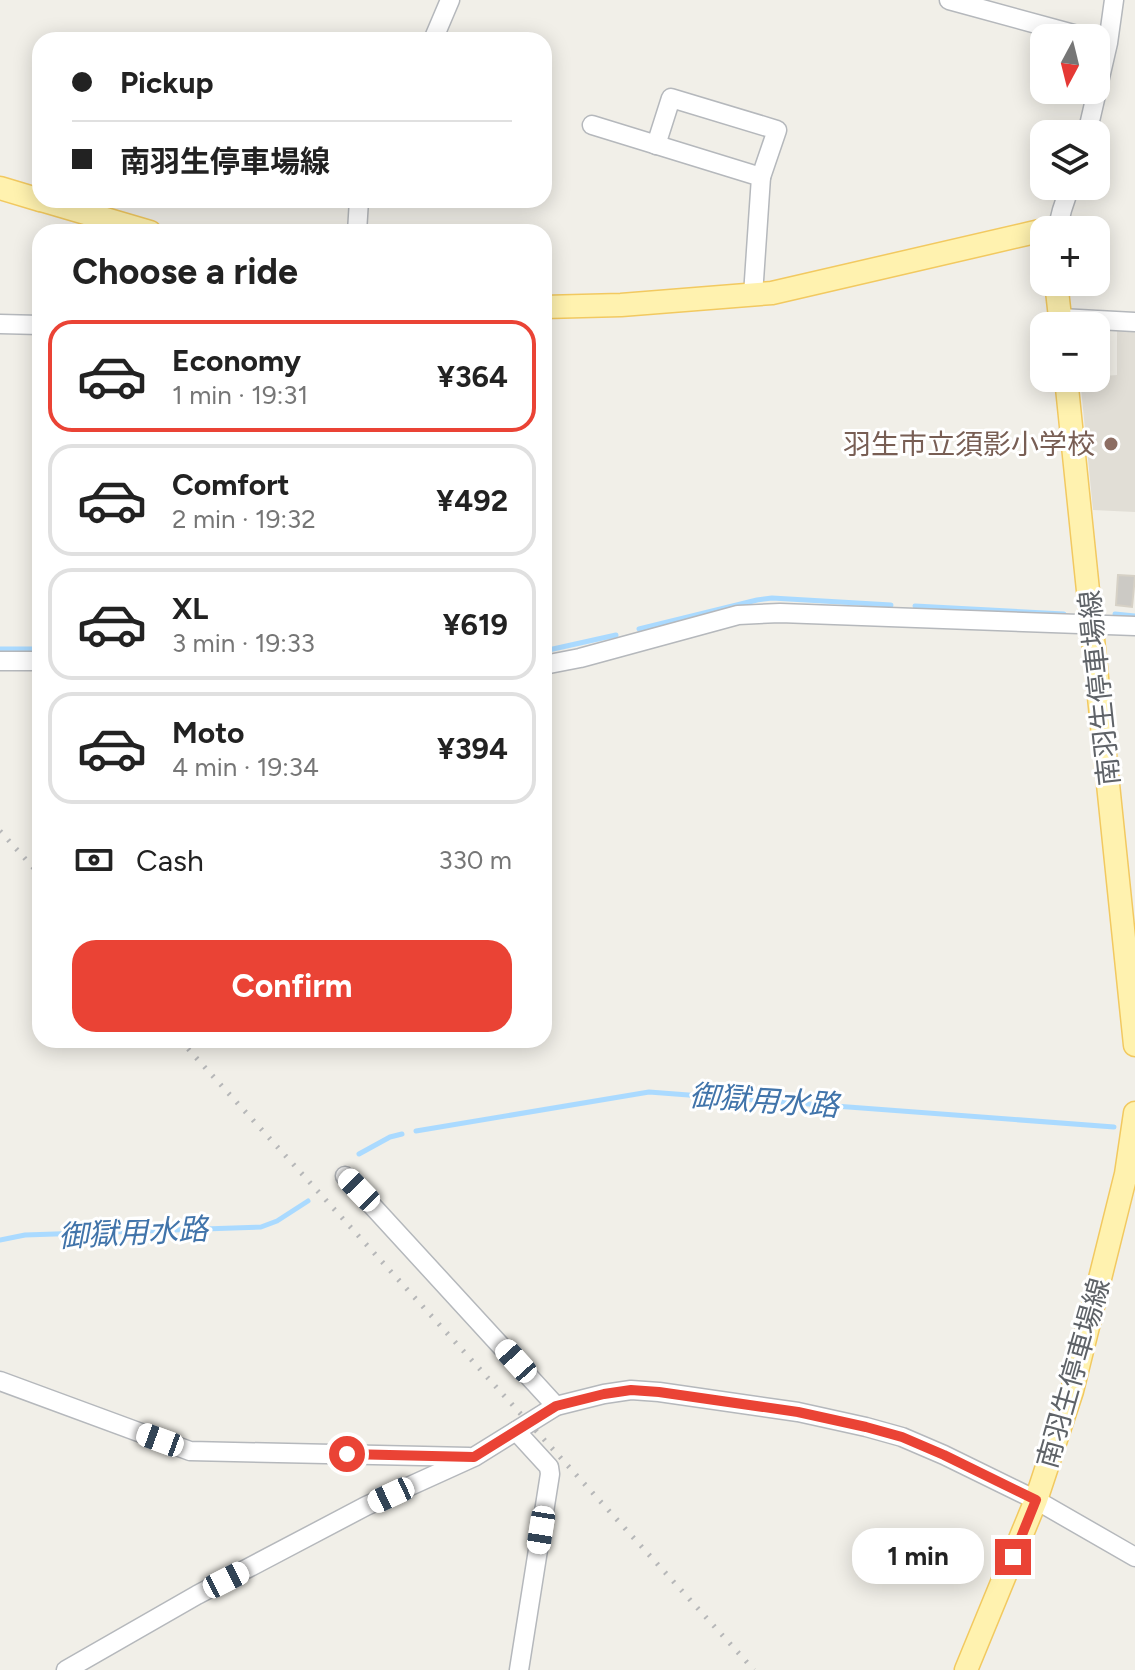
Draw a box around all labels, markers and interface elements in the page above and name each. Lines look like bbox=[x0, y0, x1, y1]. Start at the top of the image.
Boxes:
north arrow bbox=[1030, 24, 1110, 104]
map controls bbox=[1030, 24, 1110, 392]
text: Pickup bbox=[120, 64, 214, 101]
button: layers bbox=[1030, 120, 1110, 200]
text: 南羽生停車場線 bbox=[120, 143, 330, 180]
button: + bbox=[1030, 216, 1110, 296]
text: Choose a ride bbox=[72, 250, 298, 293]
button: − bbox=[1030, 312, 1110, 392]
icon: car bbox=[76, 340, 148, 412]
text: Economy bbox=[172, 342, 301, 379]
text: ¥364 bbox=[437, 358, 508, 395]
text: 1 min · 19:31 bbox=[172, 379, 308, 411]
place label: 羽生市立須影小学校 bbox=[843, 427, 1095, 461]
marker: 羽生市立須影小学校 bbox=[1102, 435, 1120, 453]
icon: car bbox=[76, 464, 148, 536]
text: Comfort bbox=[172, 466, 290, 503]
text: ¥492 bbox=[436, 482, 508, 519]
text: 2 min · 19:32 bbox=[172, 503, 316, 535]
icon: car bbox=[76, 588, 148, 660]
street label: 南羽生停車場線 bbox=[1072, 589, 1126, 787]
text: XL bbox=[172, 590, 208, 627]
text: ¥619 bbox=[443, 606, 508, 643]
text: 3 min · 19:33 bbox=[172, 627, 315, 659]
icon: car bbox=[76, 712, 148, 784]
text: Moto bbox=[172, 714, 244, 751]
text: ¥394 bbox=[437, 730, 508, 767]
text: 4 min · 19:34 bbox=[172, 751, 319, 783]
icon: cash bbox=[72, 838, 116, 882]
text: Cash bbox=[136, 842, 204, 879]
text: 330 m bbox=[438, 844, 512, 876]
button: Confirm bbox=[72, 940, 512, 1032]
water label: 御獄用水路 bbox=[688, 1077, 843, 1124]
car bbox=[334, 1164, 384, 1216]
water label: 御獄用水路 bbox=[57, 1210, 212, 1255]
street label: 南羽生停車場線 bbox=[1030, 1274, 1116, 1472]
car bbox=[491, 1335, 541, 1387]
car bbox=[133, 1421, 187, 1459]
route start bbox=[329, 1436, 365, 1472]
car bbox=[364, 1474, 418, 1516]
car bbox=[525, 1504, 557, 1556]
callout: 1 min bbox=[853, 1529, 985, 1585]
route end bbox=[995, 1539, 1031, 1575]
text: 1 min bbox=[887, 1540, 949, 1572]
car bbox=[199, 1558, 253, 1602]

